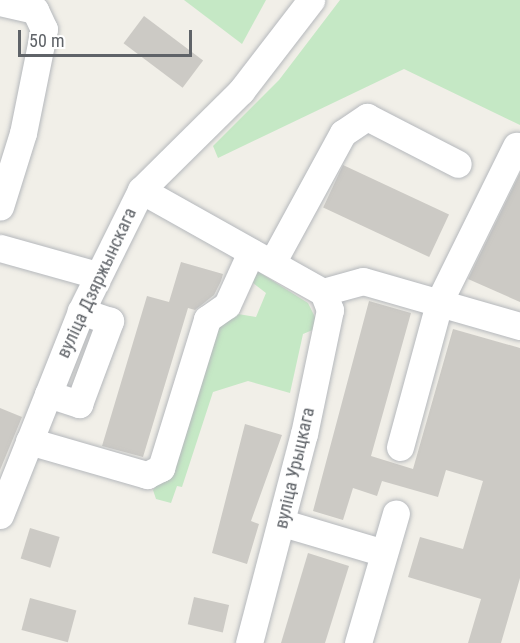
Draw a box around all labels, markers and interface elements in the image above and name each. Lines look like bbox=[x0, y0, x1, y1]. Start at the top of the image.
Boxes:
scale bar bbox=[21, 18, 195, 56]
text: 50 m bbox=[29, 30, 64, 51]
street label: вуліца Дзяржынскага bbox=[53, 204, 141, 362]
street label: вуліца Урыцкага bbox=[271, 405, 319, 531]

